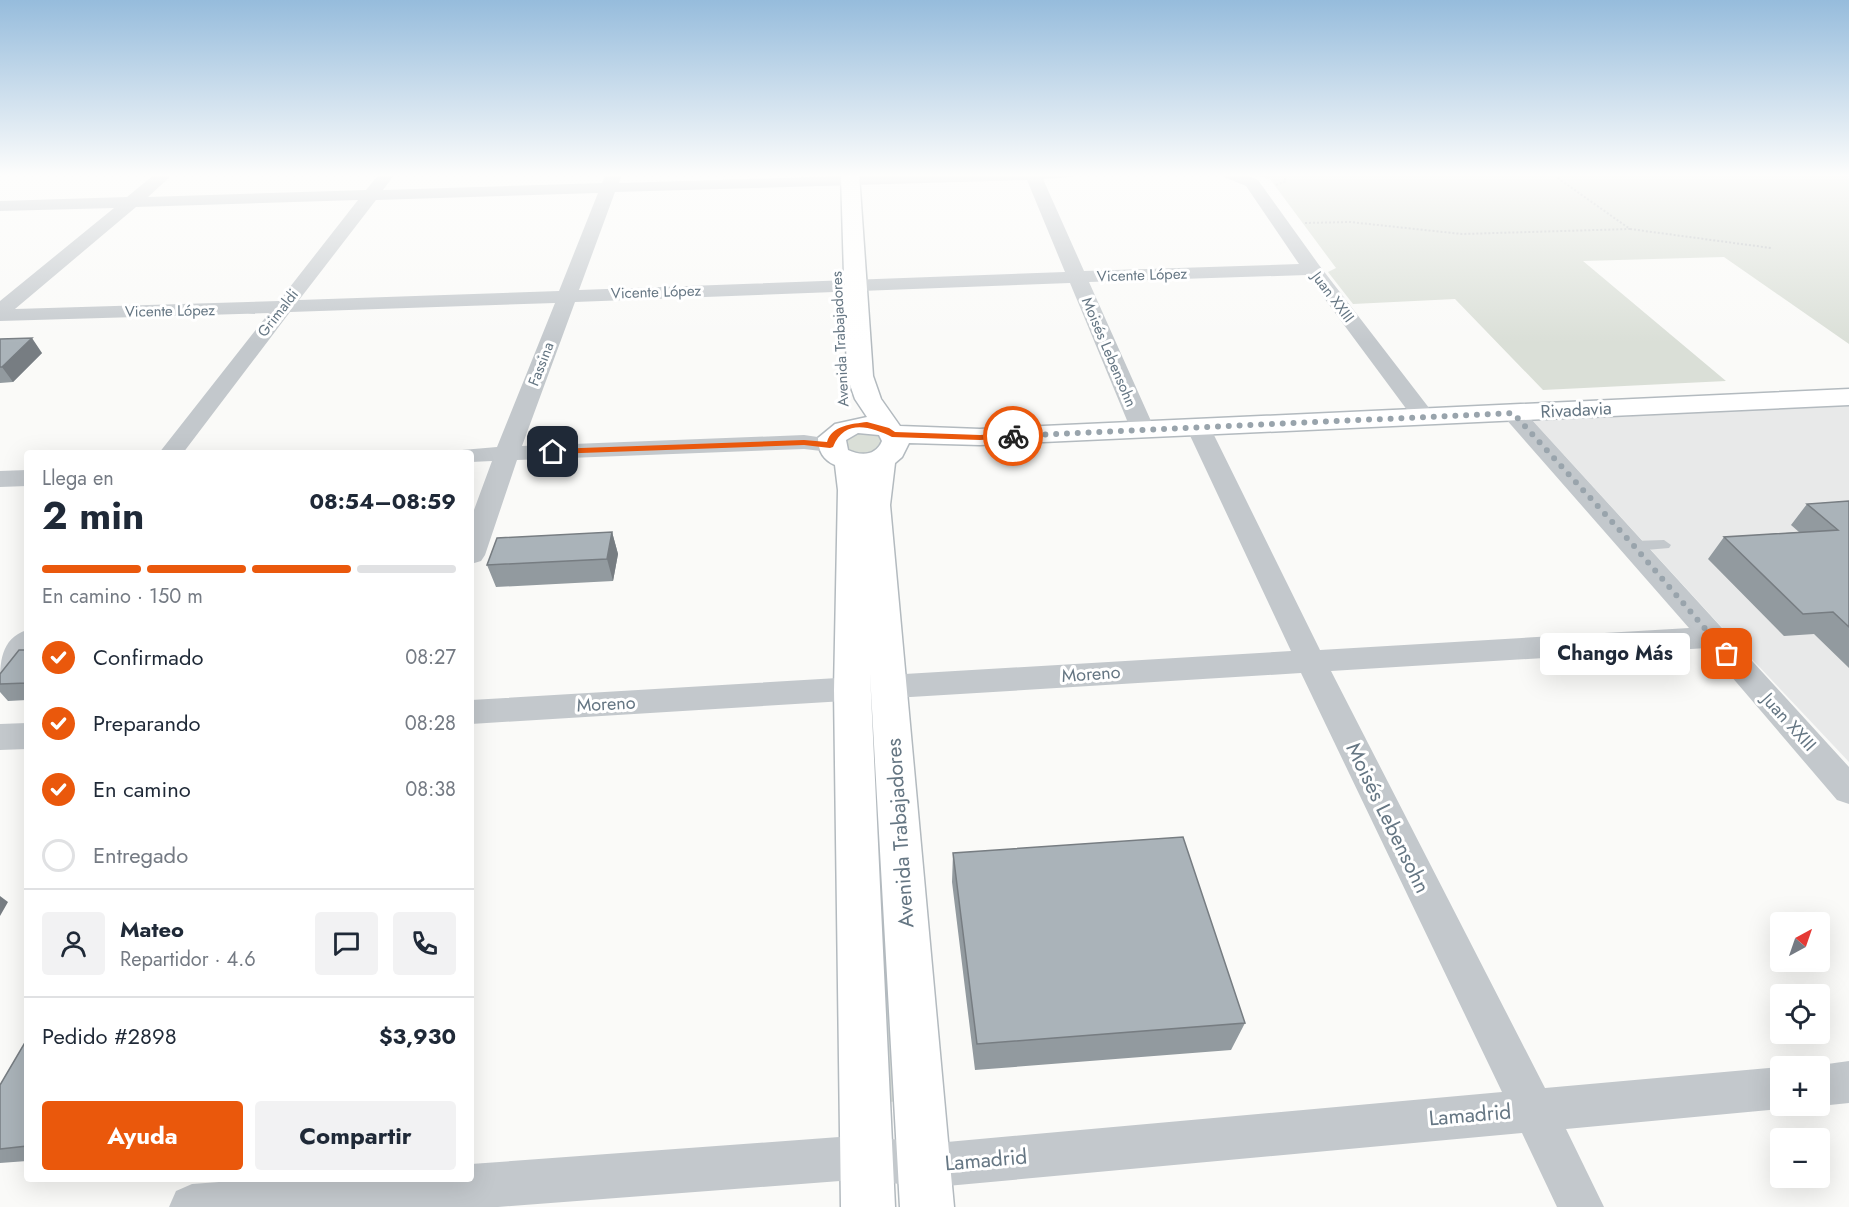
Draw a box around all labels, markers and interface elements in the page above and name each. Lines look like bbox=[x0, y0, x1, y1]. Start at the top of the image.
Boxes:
street label: Vicente López bbox=[1096, 262, 1188, 288]
street label: Juan XXIII bbox=[1305, 265, 1359, 327]
street label: Avenida Trabajadores bbox=[825, 271, 855, 407]
street label: Vicente López bbox=[610, 279, 702, 305]
street label: Grimaldi bbox=[252, 284, 304, 342]
street label: Moisés Lebensohn bbox=[1076, 294, 1142, 410]
street label: Vicente López bbox=[125, 299, 215, 323]
street label: Fassina bbox=[523, 339, 559, 389]
street label: Rivadavia bbox=[1540, 395, 1612, 425]
courier bbox=[983, 406, 1043, 466]
icon: bike bbox=[997, 420, 1030, 453]
pin bbox=[527, 426, 578, 477]
icon: home bbox=[536, 435, 569, 468]
text: Llega en bbox=[42, 464, 114, 493]
text: 08:54–08:59 bbox=[309, 485, 456, 517]
text: 2 min bbox=[42, 487, 144, 544]
text: En camino · 150 m bbox=[42, 582, 203, 611]
pin bbox=[1701, 628, 1752, 679]
callout: Chango Más bbox=[1541, 633, 1691, 675]
icon: bag bbox=[1710, 637, 1743, 670]
text: Chango Más bbox=[1557, 639, 1673, 668]
icon: check bbox=[42, 641, 75, 674]
text: Confirmado bbox=[93, 641, 203, 673]
text: 08:27 bbox=[405, 643, 456, 672]
street label: Moreno bbox=[1061, 659, 1121, 689]
street label: Juan XXIII bbox=[1754, 686, 1822, 757]
street label: Moreno bbox=[576, 689, 636, 719]
icon: check bbox=[42, 707, 75, 740]
text: Preparando bbox=[93, 707, 201, 739]
text: 08:28 bbox=[405, 709, 456, 738]
street label: Avenida Trabajadores bbox=[878, 737, 922, 929]
street label: Moisés Lebensohn bbox=[1339, 738, 1437, 898]
icon: check bbox=[42, 773, 75, 806]
text: En camino bbox=[93, 773, 191, 805]
text: 08:38 bbox=[405, 775, 456, 804]
text: Entregado bbox=[93, 839, 188, 871]
button: person bbox=[42, 912, 105, 975]
button: chat bbox=[315, 912, 378, 975]
button: phone bbox=[393, 912, 456, 975]
north arrow bbox=[1770, 912, 1830, 972]
map controls bbox=[1770, 912, 1830, 1188]
text: Mateo bbox=[120, 913, 184, 945]
text: Repartidor · 4.6 bbox=[120, 945, 256, 974]
button: locate bbox=[1770, 984, 1830, 1044]
text: Pedido #2898 bbox=[42, 1020, 177, 1052]
text: $3,930 bbox=[379, 1020, 456, 1052]
button: + bbox=[1770, 1056, 1830, 1116]
street label: Lamadrid bbox=[1428, 1096, 1512, 1134]
button: Ayuda bbox=[42, 1101, 243, 1170]
button: Compartir bbox=[255, 1101, 456, 1170]
button: − bbox=[1770, 1128, 1830, 1188]
street label: Lamadrid bbox=[944, 1141, 1028, 1179]

